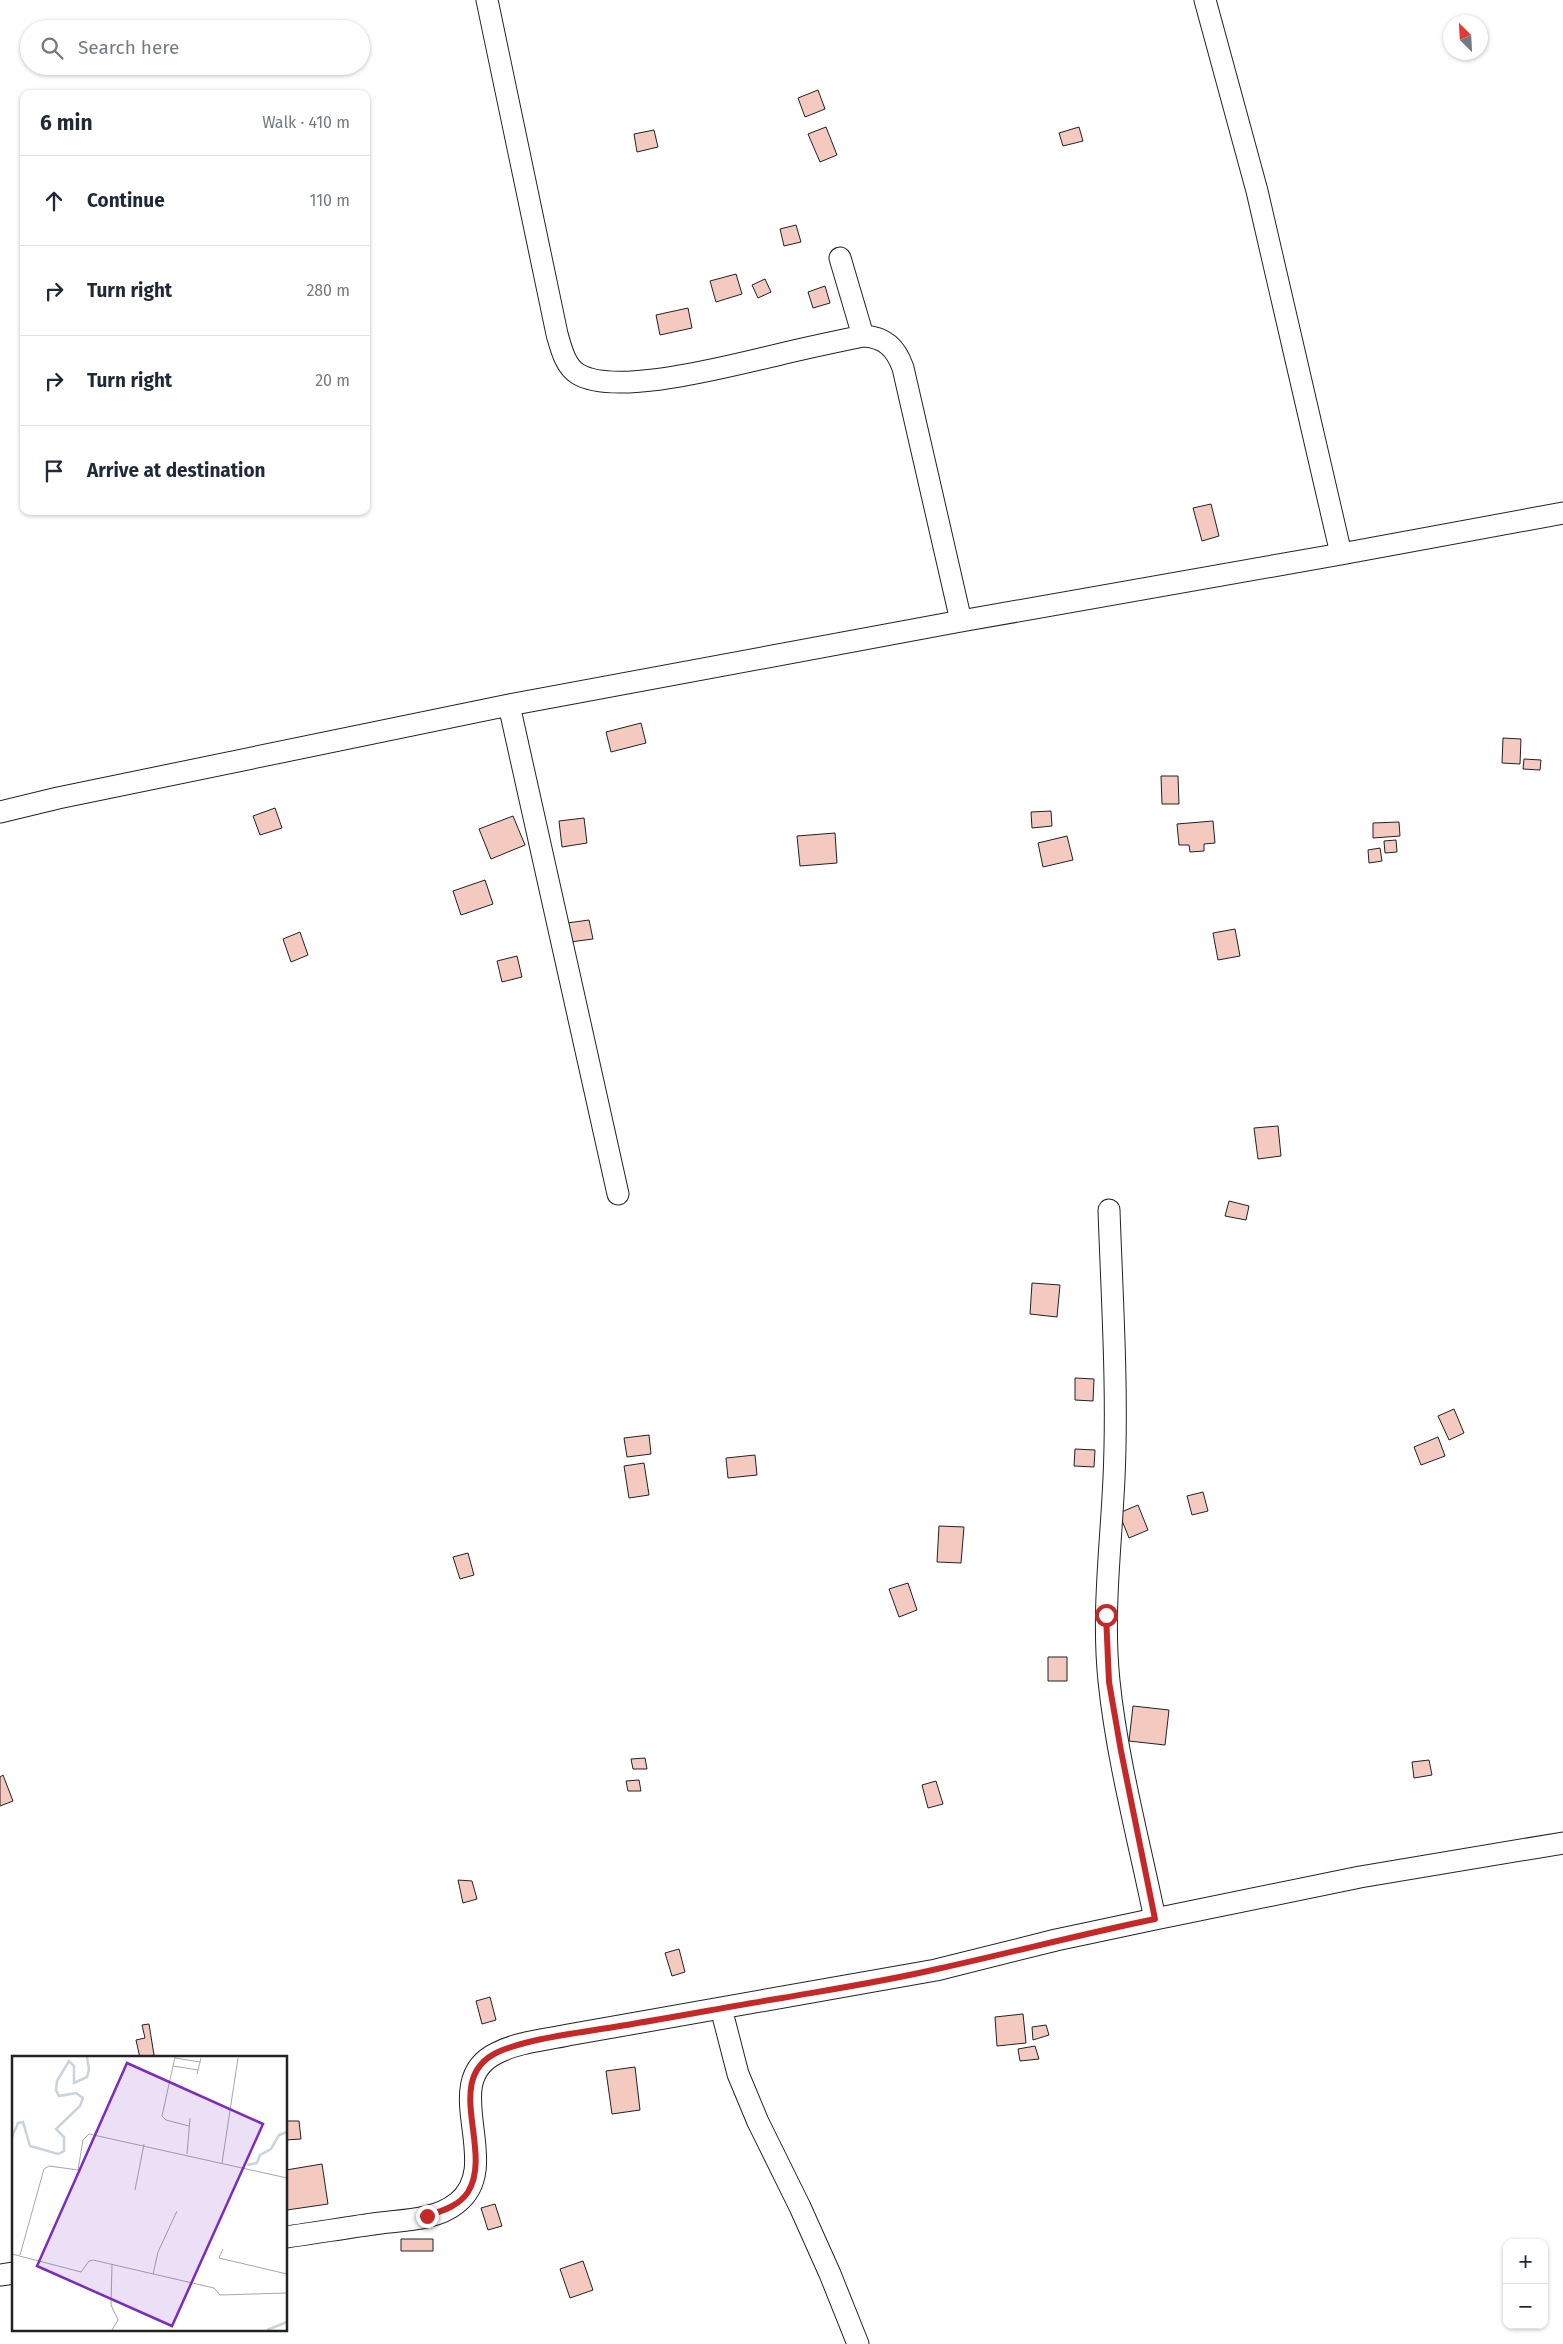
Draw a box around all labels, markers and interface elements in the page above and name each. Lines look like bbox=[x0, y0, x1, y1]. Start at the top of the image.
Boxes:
north arrow bbox=[1443, 15, 1488, 60]
search box bbox=[20, 20, 370, 75]
icon: search bbox=[38, 34, 66, 62]
text: Search here bbox=[78, 36, 179, 59]
text: 6 min bbox=[40, 110, 93, 136]
text: Walk · 410 m bbox=[262, 113, 350, 132]
icon: ahead bbox=[40, 187, 68, 215]
text: Continue bbox=[87, 189, 165, 212]
text: 110 m bbox=[309, 191, 350, 210]
icon: right bbox=[40, 277, 68, 305]
text: Turn right bbox=[87, 279, 172, 302]
text: 280 m bbox=[306, 281, 350, 300]
icon: right bbox=[40, 367, 68, 395]
text: Turn right bbox=[87, 369, 172, 392]
text: 20 m bbox=[315, 371, 350, 390]
icon: arrive bbox=[40, 457, 68, 485]
text: Arrive at destination bbox=[87, 459, 266, 482]
route start bbox=[1095, 1604, 1118, 1627]
inset map bbox=[12, 2056, 288, 2332]
route end bbox=[416, 2205, 439, 2228]
map controls bbox=[1503, 2239, 1548, 2329]
button: + bbox=[1503, 2239, 1548, 2284]
button: − bbox=[1503, 2284, 1548, 2329]

